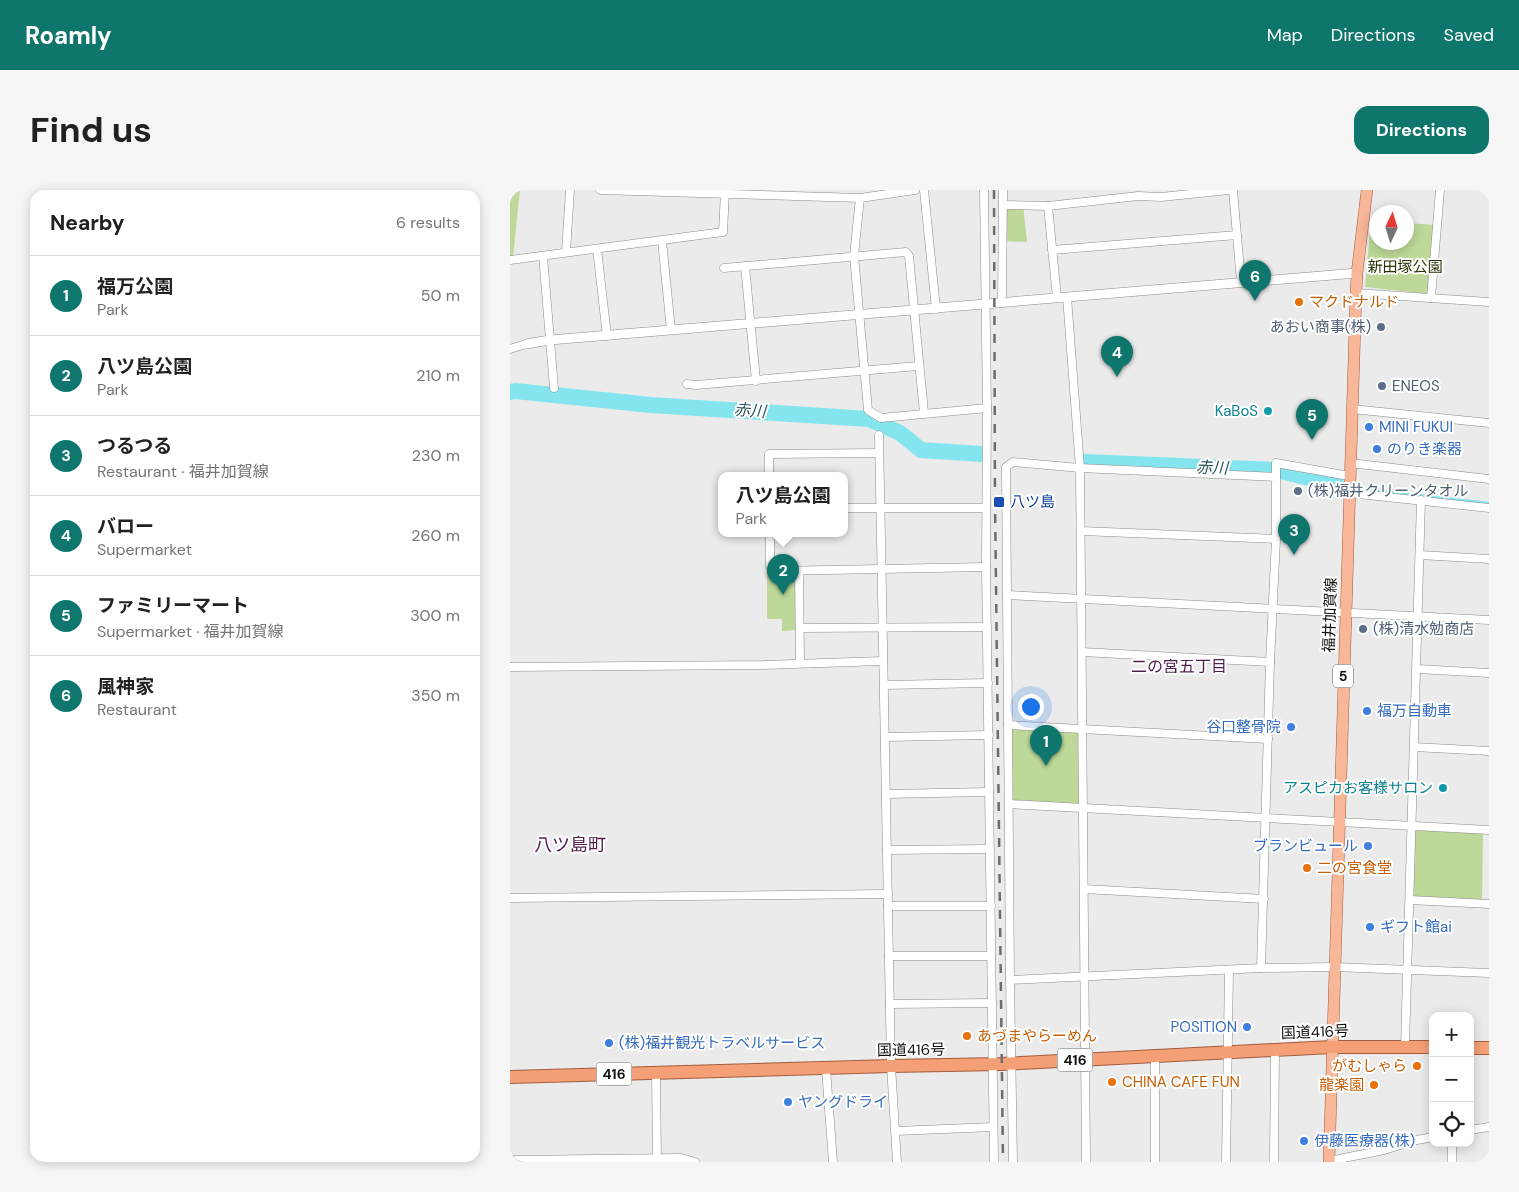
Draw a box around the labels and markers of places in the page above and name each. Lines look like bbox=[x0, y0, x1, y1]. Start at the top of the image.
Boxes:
pin: 6 bbox=[1239, 260, 1271, 301]
place label: マクドナルド bbox=[1309, 292, 1399, 312]
marker: マクドナルド bbox=[1293, 296, 1305, 308]
place label: あおい商事(株) bbox=[1270, 317, 1371, 337]
marker: あおい商事(株) bbox=[1375, 321, 1387, 333]
pin: 4 bbox=[1101, 336, 1133, 377]
place label: ENEOS bbox=[1392, 376, 1440, 396]
marker: ENEOS bbox=[1376, 380, 1388, 392]
pin: 5 bbox=[1296, 399, 1328, 440]
place label: KaBoS bbox=[1215, 401, 1258, 421]
marker: KaBoS bbox=[1262, 405, 1274, 417]
place label: MINI FUKUI bbox=[1379, 417, 1453, 437]
marker: MINI FUKUI bbox=[1363, 421, 1375, 433]
place label: のりき楽器 bbox=[1387, 439, 1462, 459]
marker: のりき楽器 bbox=[1371, 443, 1383, 455]
place label: (株)福井クリーンタオル bbox=[1308, 481, 1468, 501]
marker: (株)福井クリーンタオル bbox=[1292, 485, 1304, 497]
place label: 八ツ島 bbox=[1010, 492, 1055, 512]
marker: 八ツ島 bbox=[992, 495, 1006, 509]
pin: 3 bbox=[1278, 514, 1310, 555]
pin: 2 bbox=[767, 554, 799, 595]
place label: (株)清水勉商店 bbox=[1373, 619, 1474, 639]
marker: (株)清水勉商店 bbox=[1357, 623, 1369, 635]
place label: 福万自動車 bbox=[1377, 701, 1452, 721]
marker: 福万自動車 bbox=[1361, 705, 1373, 717]
place label: 谷口整骨院 bbox=[1206, 717, 1281, 737]
marker: 谷口整骨院 bbox=[1285, 721, 1297, 733]
pin: 1 bbox=[1030, 725, 1062, 766]
place label: アスピカお客様サロン bbox=[1283, 778, 1433, 798]
marker: アスピカお客様サロン bbox=[1437, 782, 1449, 794]
place label: ブランビュール bbox=[1253, 836, 1358, 856]
marker: ブランビュール bbox=[1362, 840, 1374, 852]
place label: 二の宮食堂 bbox=[1317, 858, 1392, 878]
marker: 二の宮食堂 bbox=[1301, 862, 1313, 874]
place label: ギフト館ai bbox=[1380, 917, 1452, 937]
marker: ギフト館ai bbox=[1364, 921, 1376, 933]
place label: POSITION bbox=[1171, 1017, 1237, 1037]
marker: POSITION bbox=[1241, 1021, 1253, 1033]
place label: あづまやらーめん bbox=[977, 1026, 1097, 1046]
marker: あづまやらーめん bbox=[961, 1030, 973, 1042]
place label: (株)福井観光トラベルサービス bbox=[619, 1033, 825, 1053]
marker: (株)福井観光トラベルサービス bbox=[603, 1037, 615, 1049]
place label: がむしゃら bbox=[1332, 1056, 1407, 1076]
marker: がむしゃら bbox=[1411, 1060, 1423, 1072]
place label: CHINA CAFE FUN bbox=[1122, 1072, 1240, 1092]
place label: 龍楽園 bbox=[1319, 1075, 1364, 1095]
marker: CHINA CAFE FUN bbox=[1106, 1076, 1118, 1088]
marker: 龍楽園 bbox=[1368, 1079, 1380, 1091]
place label: ヤングドライ bbox=[798, 1092, 888, 1112]
marker: ヤングドライ bbox=[782, 1096, 794, 1108]
place label: 伊藤医療器(株) bbox=[1314, 1131, 1415, 1151]
marker: 伊藤医療器(株) bbox=[1298, 1135, 1310, 1147]

